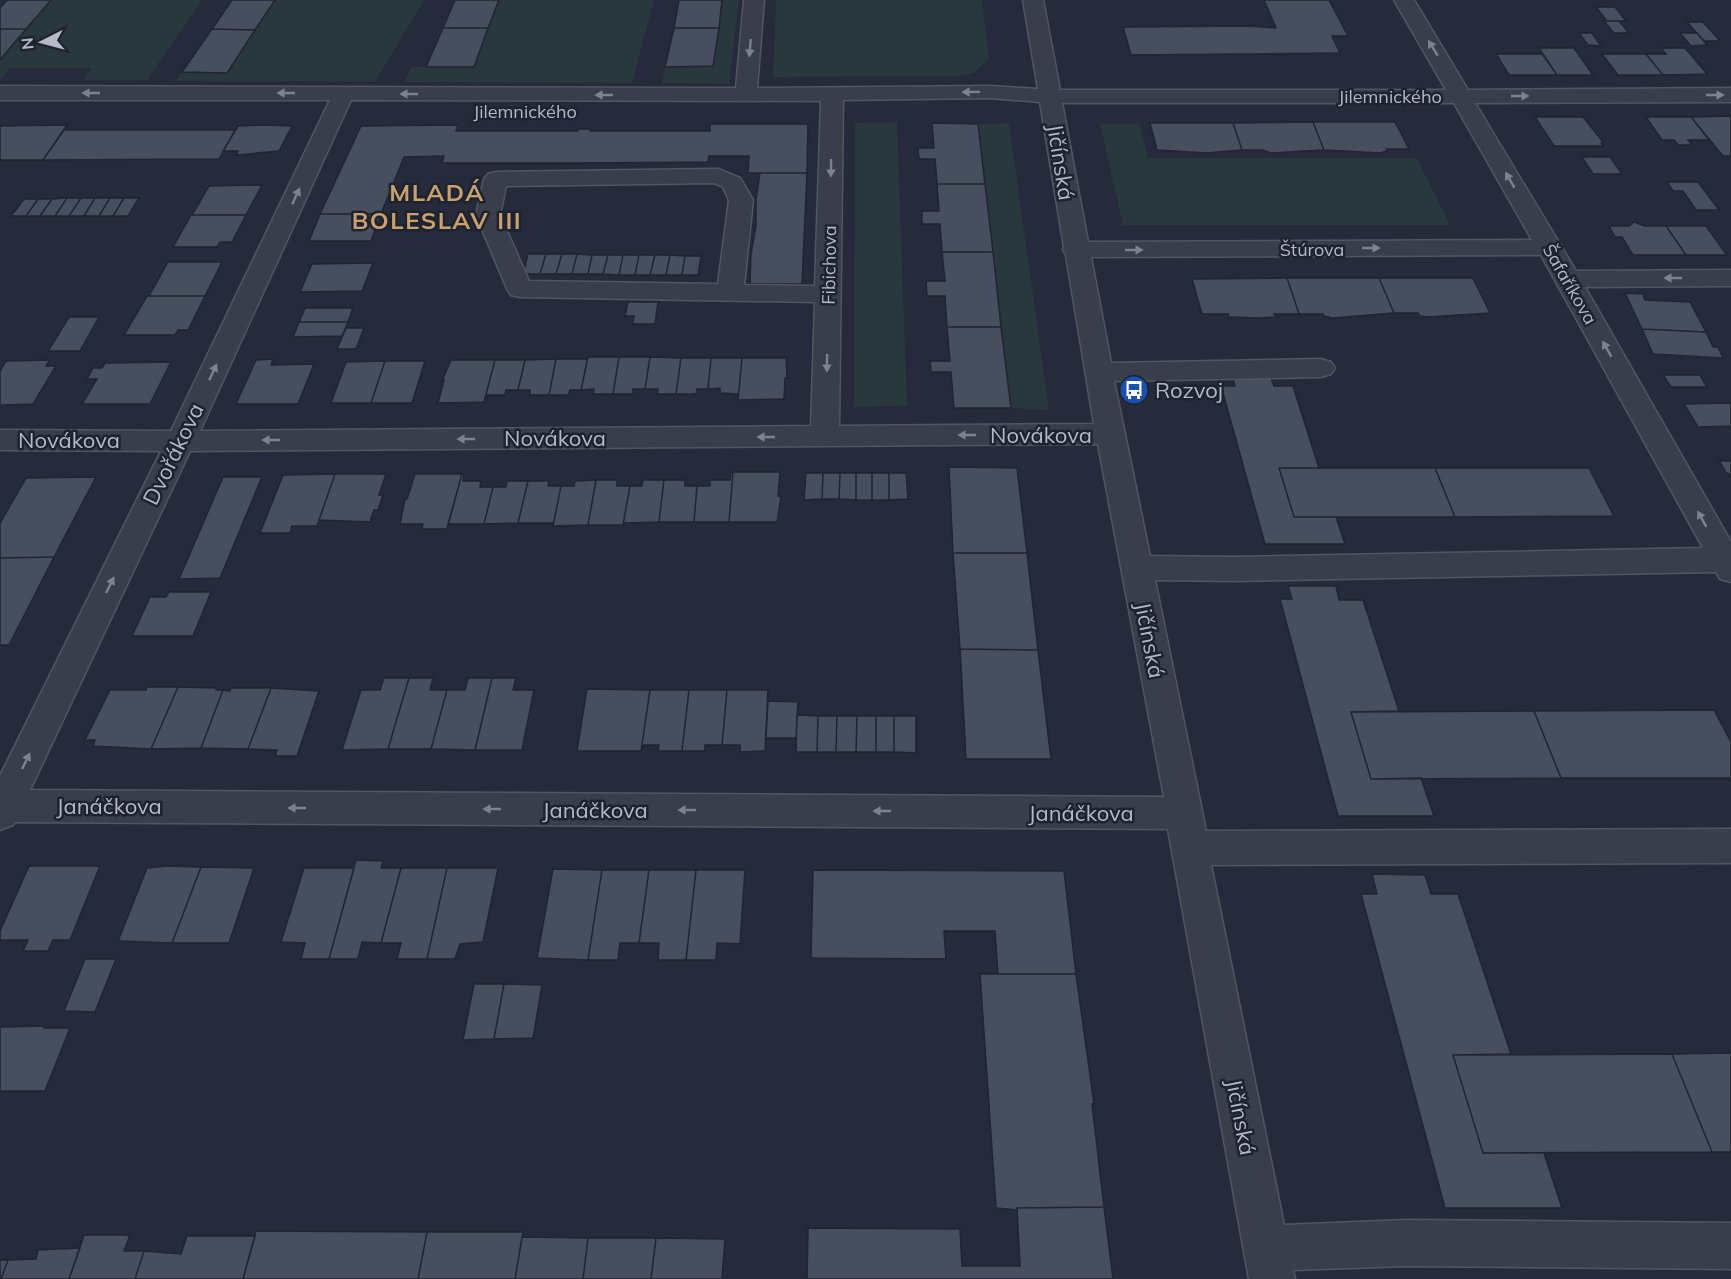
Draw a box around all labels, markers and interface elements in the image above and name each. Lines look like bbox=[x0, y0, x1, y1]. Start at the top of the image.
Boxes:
north arrow bbox=[12, 12, 72, 72]
text: N bbox=[17, 37, 38, 51]
one-way arrow bbox=[745, 38, 755, 57]
one-way arrow bbox=[1427, 40, 1438, 56]
street label: Jilemnického bbox=[1338, 85, 1442, 108]
one-way arrow bbox=[961, 87, 980, 97]
one-way arrow bbox=[81, 88, 100, 98]
one-way arrow bbox=[276, 88, 295, 98]
one-way arrow bbox=[399, 89, 418, 99]
one-way arrow bbox=[594, 90, 613, 100]
one-way arrow bbox=[1705, 90, 1724, 100]
one-way arrow bbox=[1510, 91, 1529, 101]
street label: Jilemnického bbox=[473, 100, 577, 123]
street label: Jičínská bbox=[1041, 122, 1081, 202]
one-way arrow bbox=[826, 158, 836, 177]
one-way arrow bbox=[1505, 171, 1515, 188]
district label: MLADÁ BOLESLAV III bbox=[352, 177, 522, 235]
one-way arrow bbox=[292, 187, 301, 204]
street label: Fibichova bbox=[817, 225, 841, 305]
street label: Štúrova bbox=[1280, 238, 1344, 261]
street label: Šafaříkova bbox=[1538, 240, 1602, 328]
one-way arrow bbox=[1361, 243, 1380, 253]
one-way arrow bbox=[1124, 245, 1143, 255]
one-way arrow bbox=[1663, 273, 1682, 283]
one-way arrow bbox=[1602, 340, 1612, 357]
one-way arrow bbox=[822, 353, 832, 372]
one-way arrow bbox=[208, 363, 217, 380]
bus stop icon: Rozvoj bbox=[1118, 374, 1150, 406]
place label: Rozvoj bbox=[1155, 376, 1223, 404]
street label: Dvořákova bbox=[136, 399, 210, 509]
street label: Novákova bbox=[990, 421, 1092, 449]
street label: Novákova bbox=[504, 424, 606, 452]
street label: Novákova bbox=[18, 426, 120, 454]
one-way arrow bbox=[958, 430, 977, 440]
one-way arrow bbox=[757, 432, 776, 441]
one-way arrow bbox=[457, 434, 476, 444]
one-way arrow bbox=[262, 436, 281, 445]
one-way arrow bbox=[1698, 511, 1708, 528]
one-way arrow bbox=[106, 577, 115, 594]
street label: Jičínská bbox=[1129, 600, 1171, 680]
one-way arrow bbox=[21, 753, 30, 770]
street label: Janáčkova bbox=[56, 792, 162, 820]
street label: Janáčkova bbox=[542, 796, 648, 824]
street label: Janáčkova bbox=[1028, 799, 1134, 827]
one-way arrow bbox=[288, 803, 307, 812]
one-way arrow bbox=[483, 804, 502, 814]
one-way arrow bbox=[678, 805, 697, 815]
one-way arrow bbox=[873, 806, 892, 816]
street label: Jičínská bbox=[1220, 1077, 1262, 1157]

